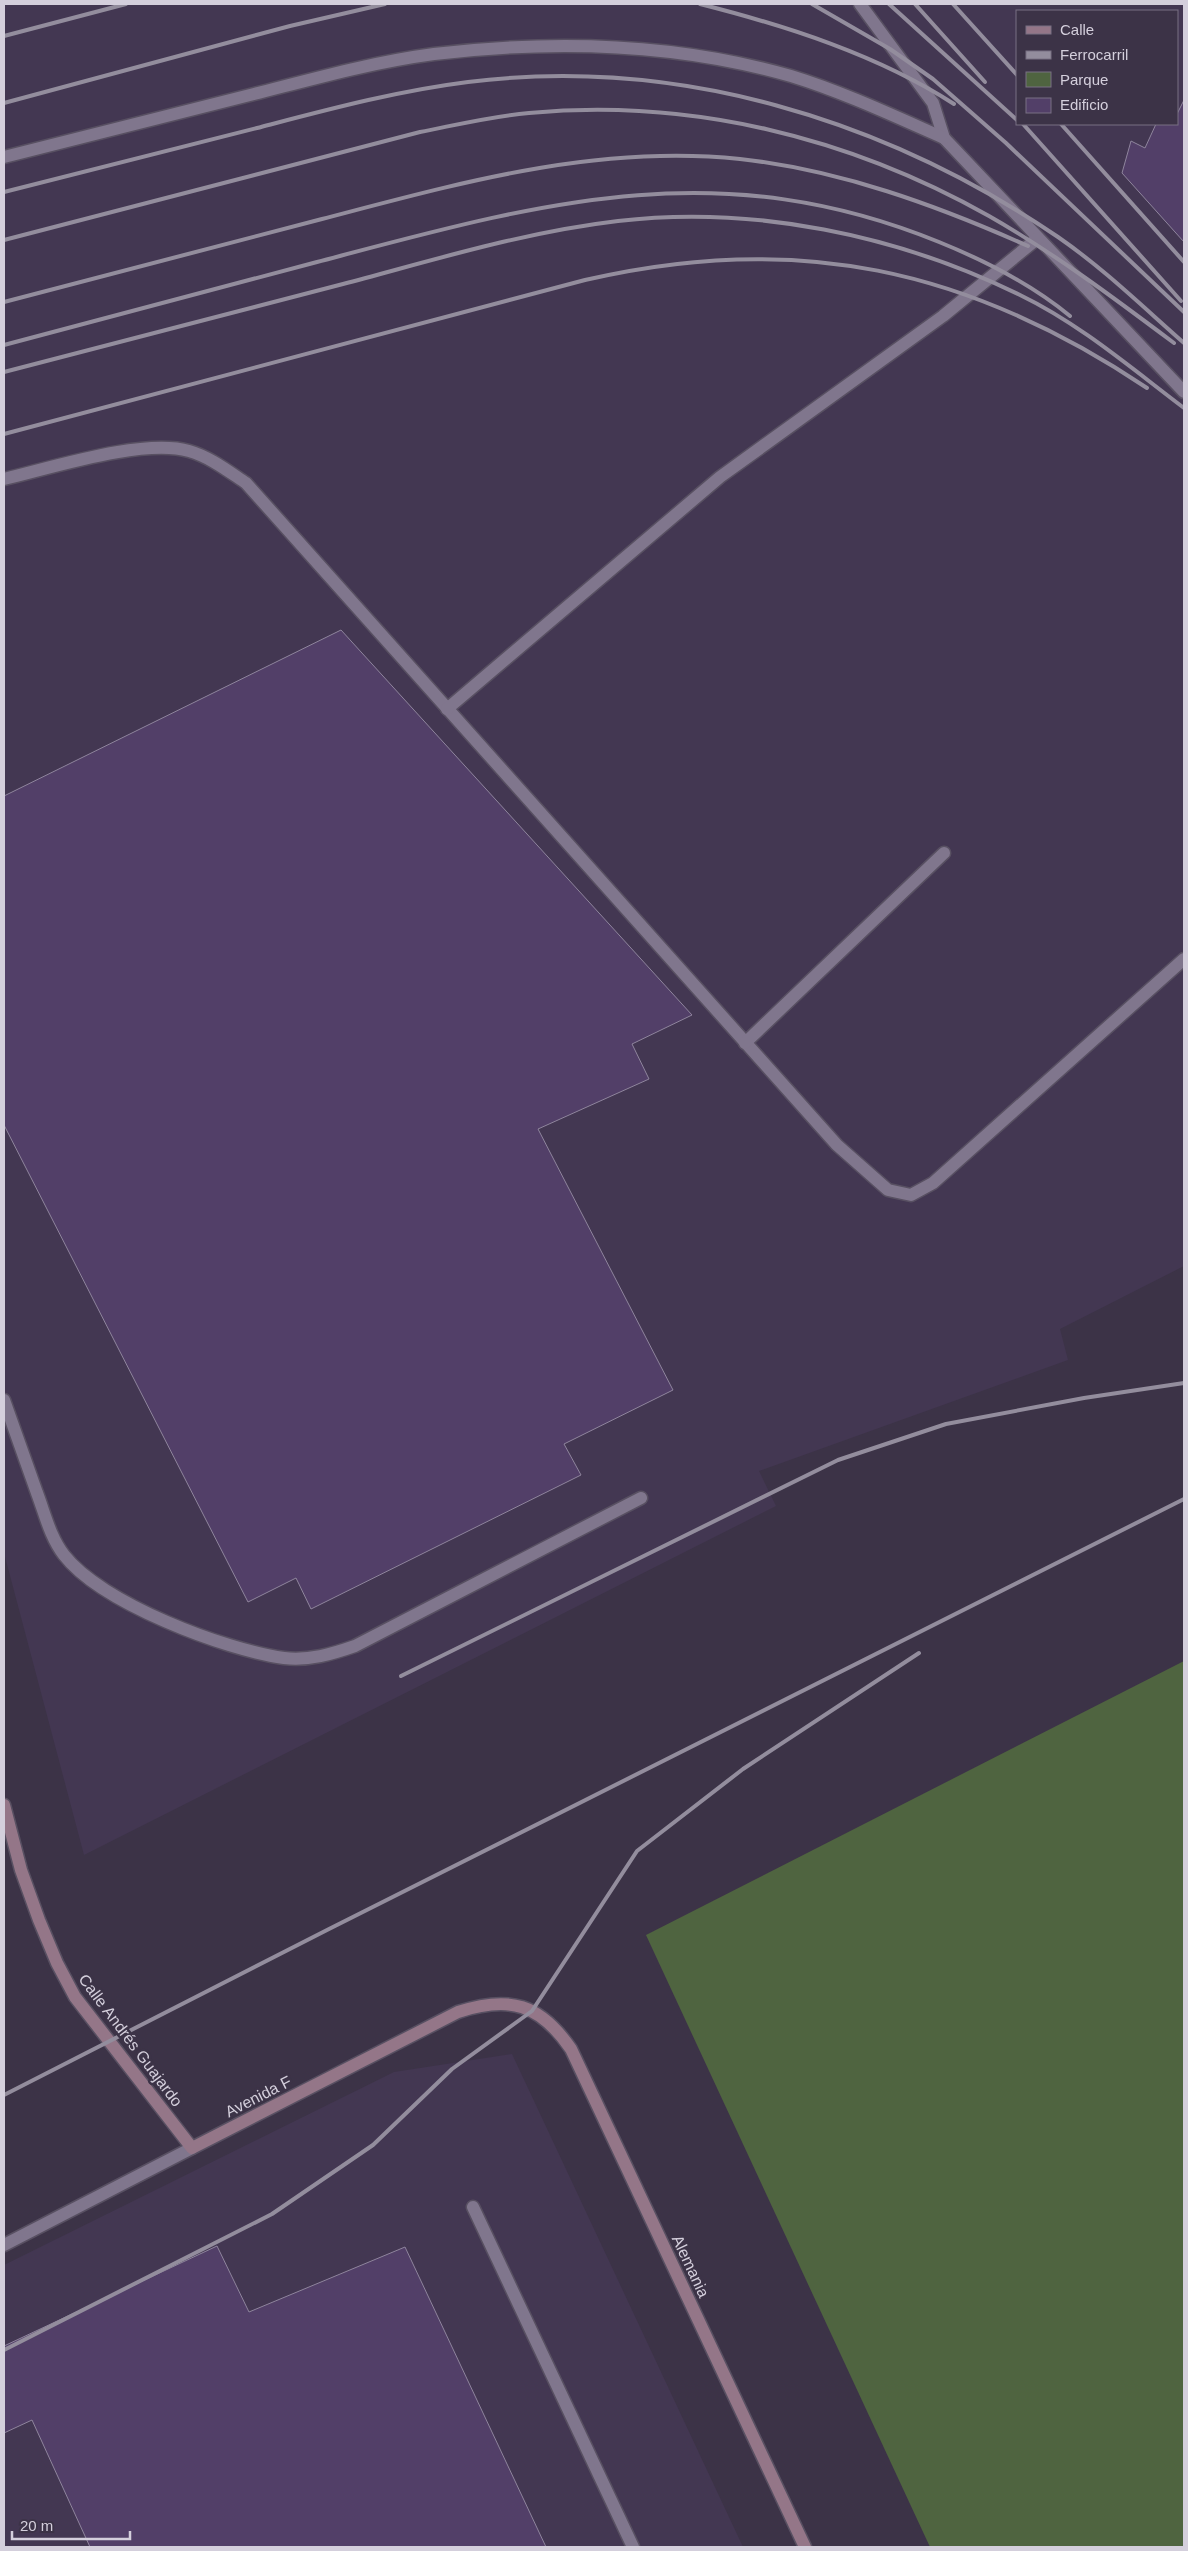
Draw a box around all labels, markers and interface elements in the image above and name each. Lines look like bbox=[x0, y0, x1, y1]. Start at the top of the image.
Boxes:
legend bbox=[1016, 10, 1178, 125]
text: Calle bbox=[1060, 21, 1094, 38]
text: Ferrocarril bbox=[1060, 46, 1128, 63]
text: Parque bbox=[1060, 71, 1108, 88]
text: Edificio bbox=[1060, 96, 1108, 113]
street label: Calle Andrés Guajardo bbox=[75, 1971, 186, 2110]
street label: Avenida F bbox=[222, 2072, 294, 2120]
street label: Alemania bbox=[669, 2232, 712, 2300]
scale bar bbox=[12, 2508, 130, 2540]
text: 20 m bbox=[20, 2517, 53, 2534]

